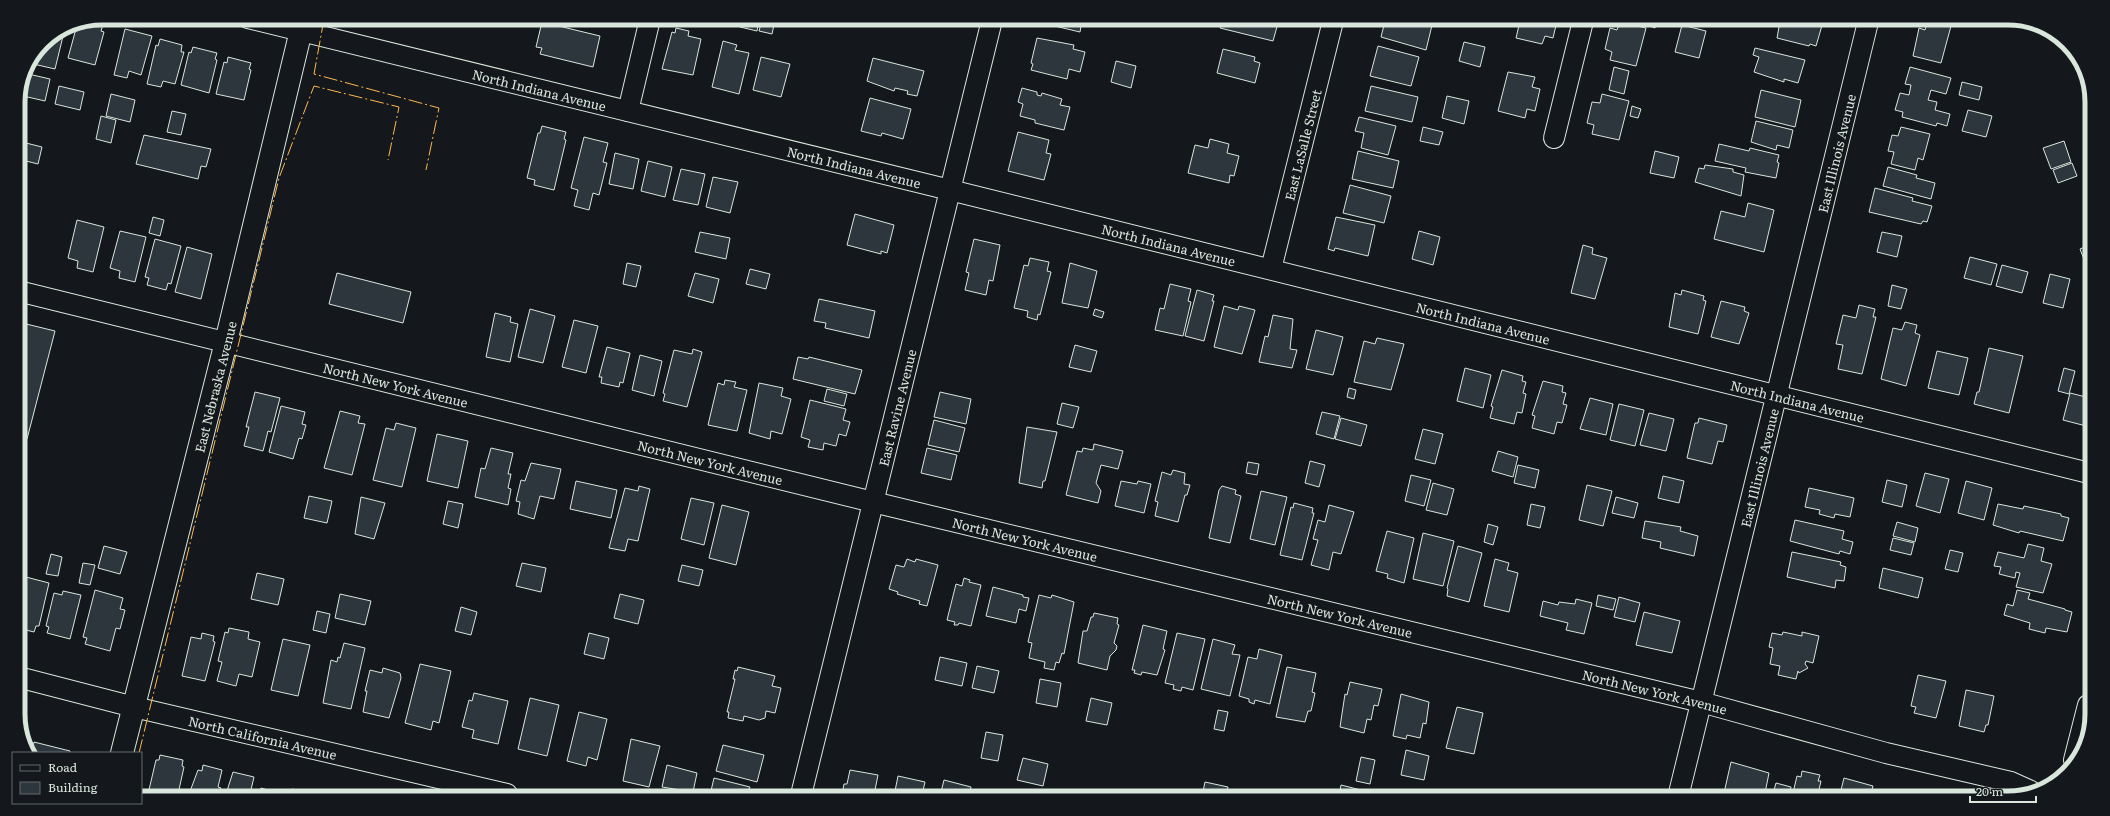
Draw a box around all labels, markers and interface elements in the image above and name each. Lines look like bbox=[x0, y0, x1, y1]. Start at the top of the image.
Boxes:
street label: North Indiana Avenue bbox=[470, 64, 609, 115]
street label: East LaSalle Street bbox=[1279, 87, 1325, 202]
street label: East Illinois Avenue bbox=[1812, 91, 1860, 215]
street label: North Indiana Avenue bbox=[785, 141, 923, 192]
street label: North Indiana Avenue bbox=[1100, 219, 1238, 270]
street label: North Indiana Avenue bbox=[1414, 297, 1552, 348]
street label: East Nebraska Avenue bbox=[189, 318, 240, 454]
street label: East Ravine Avenue bbox=[873, 347, 920, 468]
street label: North New York Avenue bbox=[321, 357, 470, 411]
street label: North Indiana Avenue bbox=[1729, 375, 1867, 426]
street label: East Illinois Avenue bbox=[1735, 406, 1783, 529]
street label: North New York Avenue bbox=[636, 435, 785, 489]
street label: North New York Avenue bbox=[950, 512, 1100, 565]
street label: North New York Avenue bbox=[1265, 588, 1415, 642]
street label: North New York Avenue bbox=[1580, 664, 1730, 718]
street label: North California Avenue bbox=[187, 711, 339, 764]
legend bbox=[12, 752, 142, 804]
text: Road bbox=[48, 758, 78, 776]
text: Building bbox=[48, 778, 98, 796]
scale bar bbox=[1970, 778, 2036, 804]
text: 20 m bbox=[1976, 782, 2003, 800]

